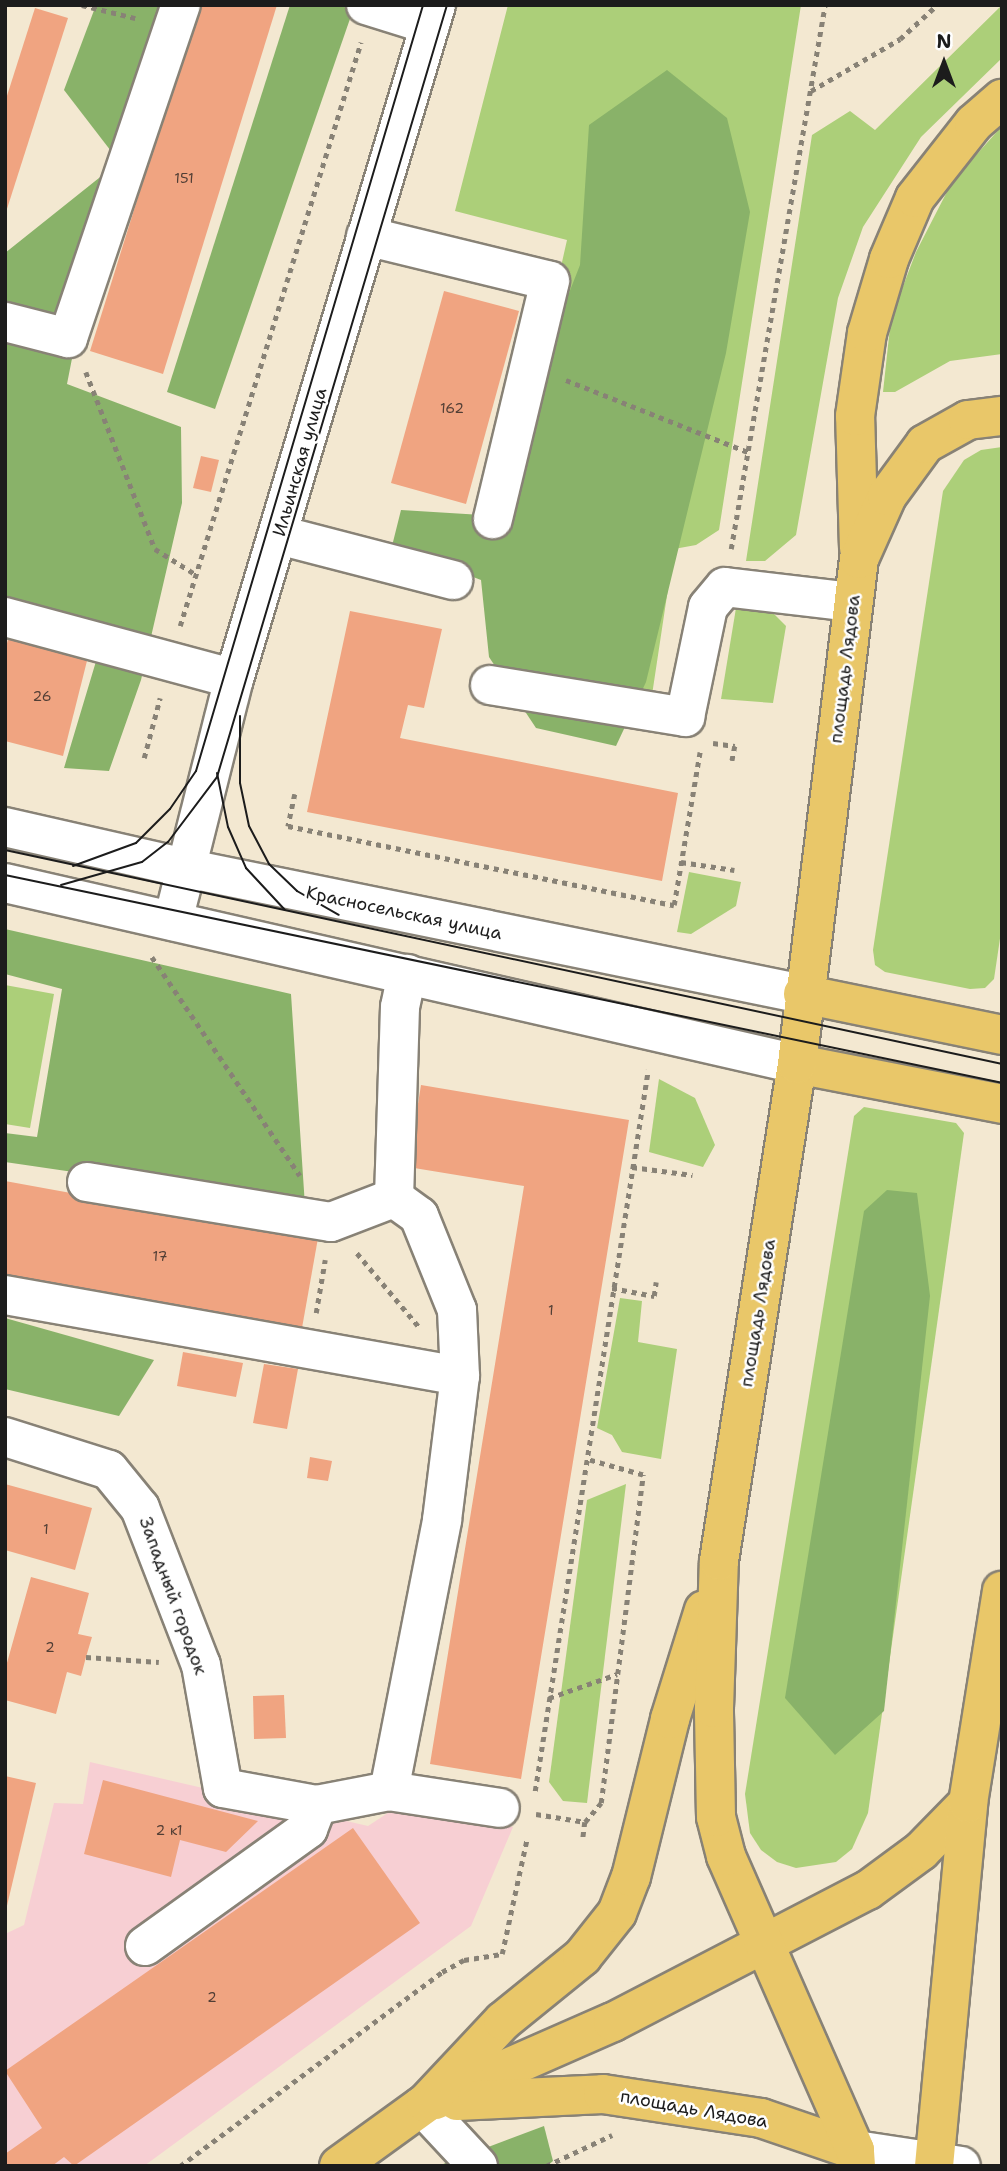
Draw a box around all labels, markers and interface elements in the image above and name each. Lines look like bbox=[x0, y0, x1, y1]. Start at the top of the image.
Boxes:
north arrow bbox=[909, 28, 979, 98]
text: N bbox=[936, 29, 952, 54]
house number: 151 bbox=[174, 170, 194, 186]
street label: Ильинская улица bbox=[268, 385, 332, 539]
house number: 162 bbox=[440, 400, 464, 416]
street label: площадь Лядова bbox=[825, 594, 865, 744]
house number: 26 bbox=[33, 688, 51, 704]
street label: Красносельская улица bbox=[304, 882, 504, 944]
street label: площадь Лядова bbox=[736, 1238, 780, 1388]
house number: 17 bbox=[153, 1248, 167, 1264]
house number: 1 bbox=[548, 1302, 554, 1318]
street label: Западный городок bbox=[134, 1514, 212, 1678]
house number: 1 bbox=[43, 1521, 49, 1537]
house number: 2 bbox=[45, 1639, 55, 1655]
house number: 2 к1 bbox=[155, 1822, 183, 1838]
house number: 2 bbox=[207, 1989, 217, 2005]
street label: площадь Лядова bbox=[619, 2085, 769, 2133]

